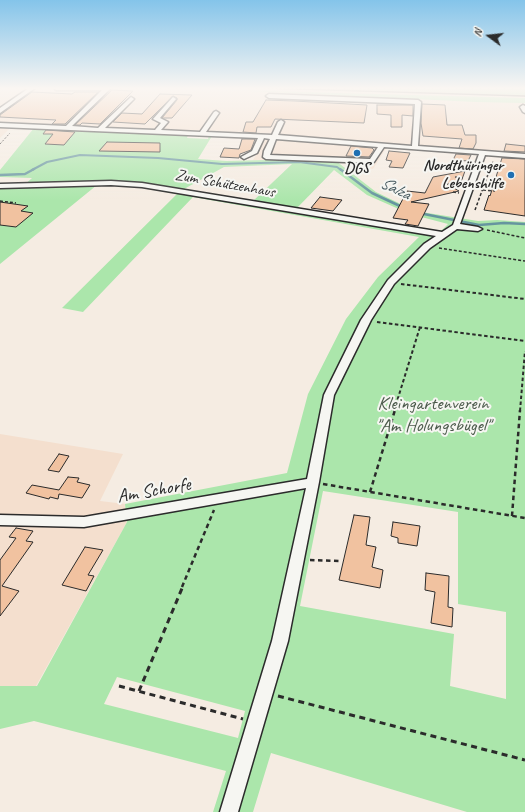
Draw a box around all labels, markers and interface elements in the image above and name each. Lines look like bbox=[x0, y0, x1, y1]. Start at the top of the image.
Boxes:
north arrow bbox=[469, 16, 509, 56]
text: N bbox=[470, 28, 485, 38]
marker: DGS bbox=[352, 148, 362, 158]
place label: Nordthüringer Lebenshilfe bbox=[423, 156, 503, 194]
place label: DGS bbox=[344, 159, 370, 179]
street label: Zum Schützenhaus bbox=[174, 166, 276, 202]
marker: Nordthüringer Lebenshilfe bbox=[506, 170, 516, 180]
water label: Salza bbox=[377, 173, 413, 205]
park label: Kleingartenverein "Am Holungsbügel" bbox=[376, 393, 490, 437]
street label: Am Schorfe bbox=[115, 473, 193, 509]

